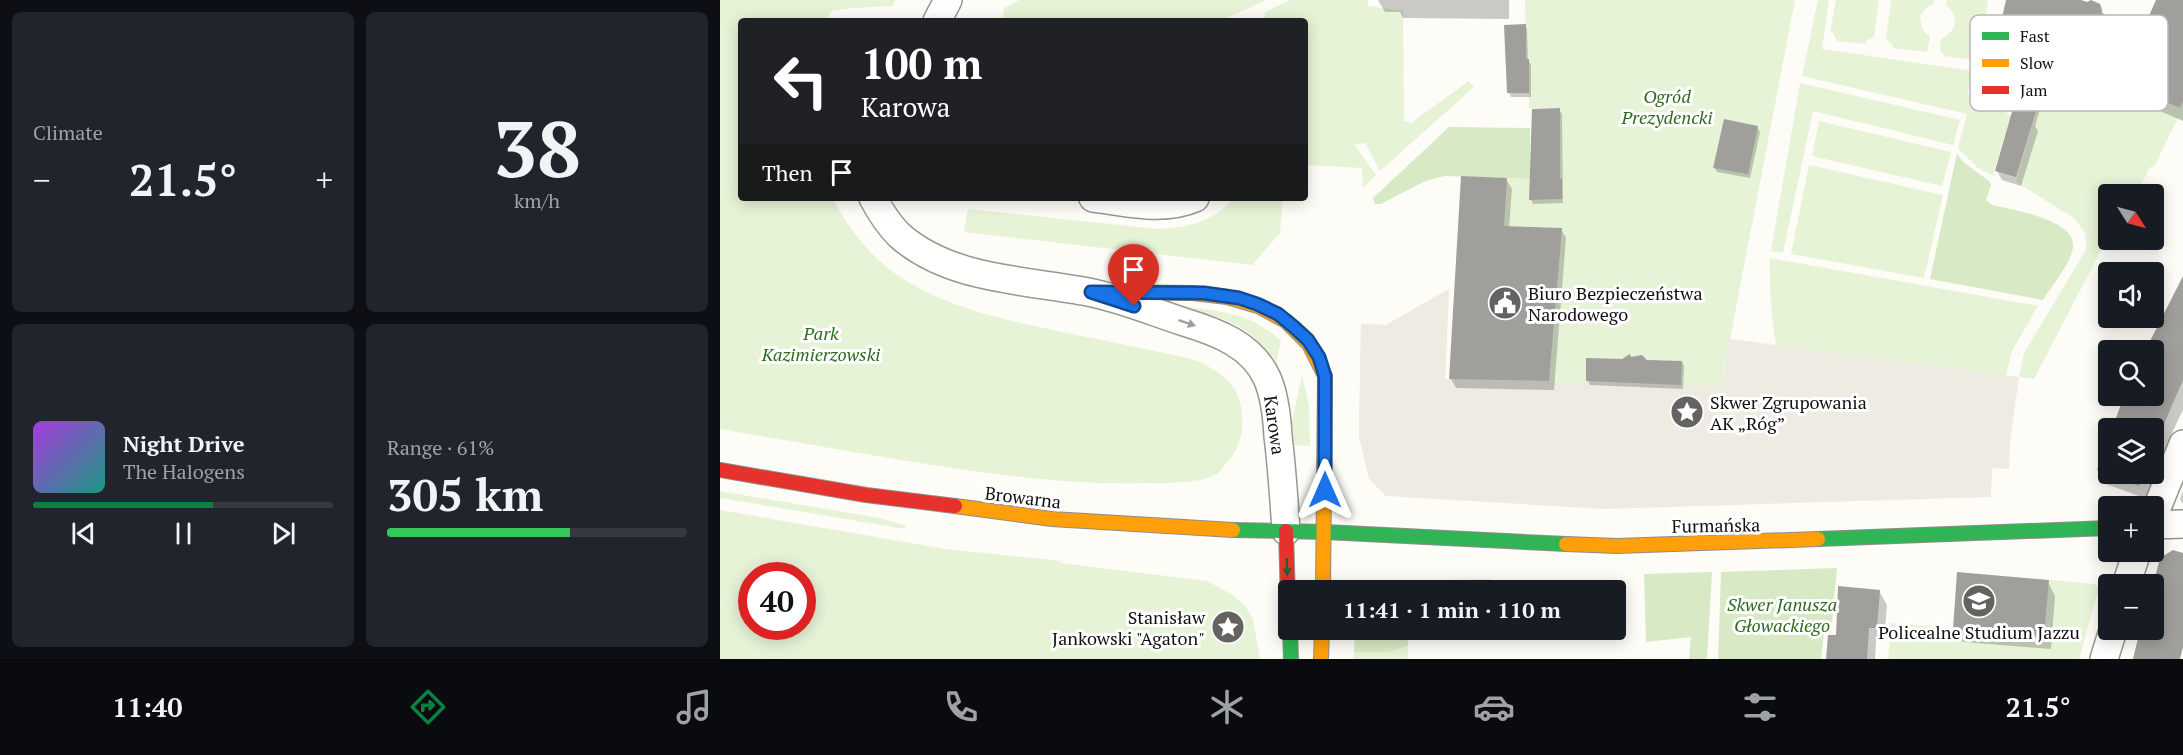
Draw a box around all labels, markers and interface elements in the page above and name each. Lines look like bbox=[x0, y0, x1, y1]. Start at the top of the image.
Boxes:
legend bbox=[1970, 15, 2168, 111]
text: Fast bbox=[2020, 25, 2050, 47]
text: 100 m bbox=[861, 35, 982, 91]
icon: left bbox=[762, 42, 840, 120]
text: Slow bbox=[2020, 52, 2054, 74]
text: Jam bbox=[2020, 79, 2048, 101]
park label: Ogród Prezydencki bbox=[1620, 84, 1713, 129]
text: Karowa bbox=[861, 89, 950, 125]
text: 38 bbox=[493, 96, 581, 199]
text: Climate bbox=[33, 119, 103, 146]
text: 21.5° bbox=[129, 149, 237, 209]
icon: arrive bbox=[825, 156, 858, 189]
text: − bbox=[33, 158, 51, 201]
text: + bbox=[315, 158, 333, 201]
text: Then bbox=[762, 158, 813, 187]
north arrow bbox=[2098, 184, 2164, 250]
map controls bbox=[2098, 184, 2164, 640]
text: km/h bbox=[514, 187, 560, 214]
pin bbox=[1108, 244, 1159, 306]
icon: arrive bbox=[1117, 253, 1150, 286]
button: sound bbox=[2098, 262, 2164, 328]
place label: Biuro Bezpieczeństwa Narodowego bbox=[1528, 281, 1702, 326]
public building icon: Biuro Bezpieczeństwa Narodowego bbox=[1487, 285, 1523, 321]
one-way arrow bbox=[1178, 319, 1196, 328]
park label: Park Kazimierzowski bbox=[761, 321, 880, 366]
button: search bbox=[2098, 340, 2164, 406]
place label: Skwer Zgrupowania AK „Róg” bbox=[1710, 390, 1867, 435]
street label: Karowa bbox=[1259, 394, 1291, 456]
place icon: Skwer Zgrupowania AK „Róg” bbox=[1669, 394, 1705, 430]
button: layers bbox=[2098, 418, 2164, 484]
text: Night Drive bbox=[123, 429, 245, 458]
text: Range · 61% bbox=[387, 434, 494, 461]
text: The Halogens bbox=[123, 458, 245, 485]
position arrow bbox=[1293, 458, 1357, 522]
text: 305 km bbox=[387, 464, 543, 524]
street label: Browarna bbox=[984, 480, 1062, 514]
button: + bbox=[2098, 496, 2164, 562]
street label: Furmańska bbox=[1672, 512, 1760, 538]
icon: previous bbox=[67, 517, 100, 550]
icon: pause bbox=[167, 517, 200, 550]
icon: next bbox=[267, 517, 300, 550]
one-way arrow bbox=[1283, 557, 1292, 576]
speed limit sign: 40 bbox=[738, 562, 816, 640]
button: − bbox=[2098, 574, 2164, 640]
school or university icon: Policealne Studium Jazzu bbox=[1961, 583, 1997, 619]
park label: Skwer Janusza Głowackiego bbox=[1727, 592, 1837, 637]
text: 11:41 · 1 min · 110 m bbox=[1343, 595, 1561, 624]
place label: Stanisław Jankowski "Agaton" bbox=[1052, 605, 1206, 650]
place icon: Stanisław Jankowski "Agaton" bbox=[1210, 609, 1246, 645]
place label: Policealne Studium Jazzu bbox=[1878, 620, 2080, 644]
icon: directions bbox=[407, 686, 449, 728]
icon: music bbox=[673, 686, 715, 728]
icon: phone bbox=[940, 686, 982, 728]
icon: climate bbox=[1206, 686, 1248, 728]
icon: car bbox=[1473, 686, 1515, 728]
icon: filters bbox=[1739, 686, 1781, 728]
text: 11:40 bbox=[112, 689, 183, 725]
text: 21.5° bbox=[2006, 689, 2071, 725]

